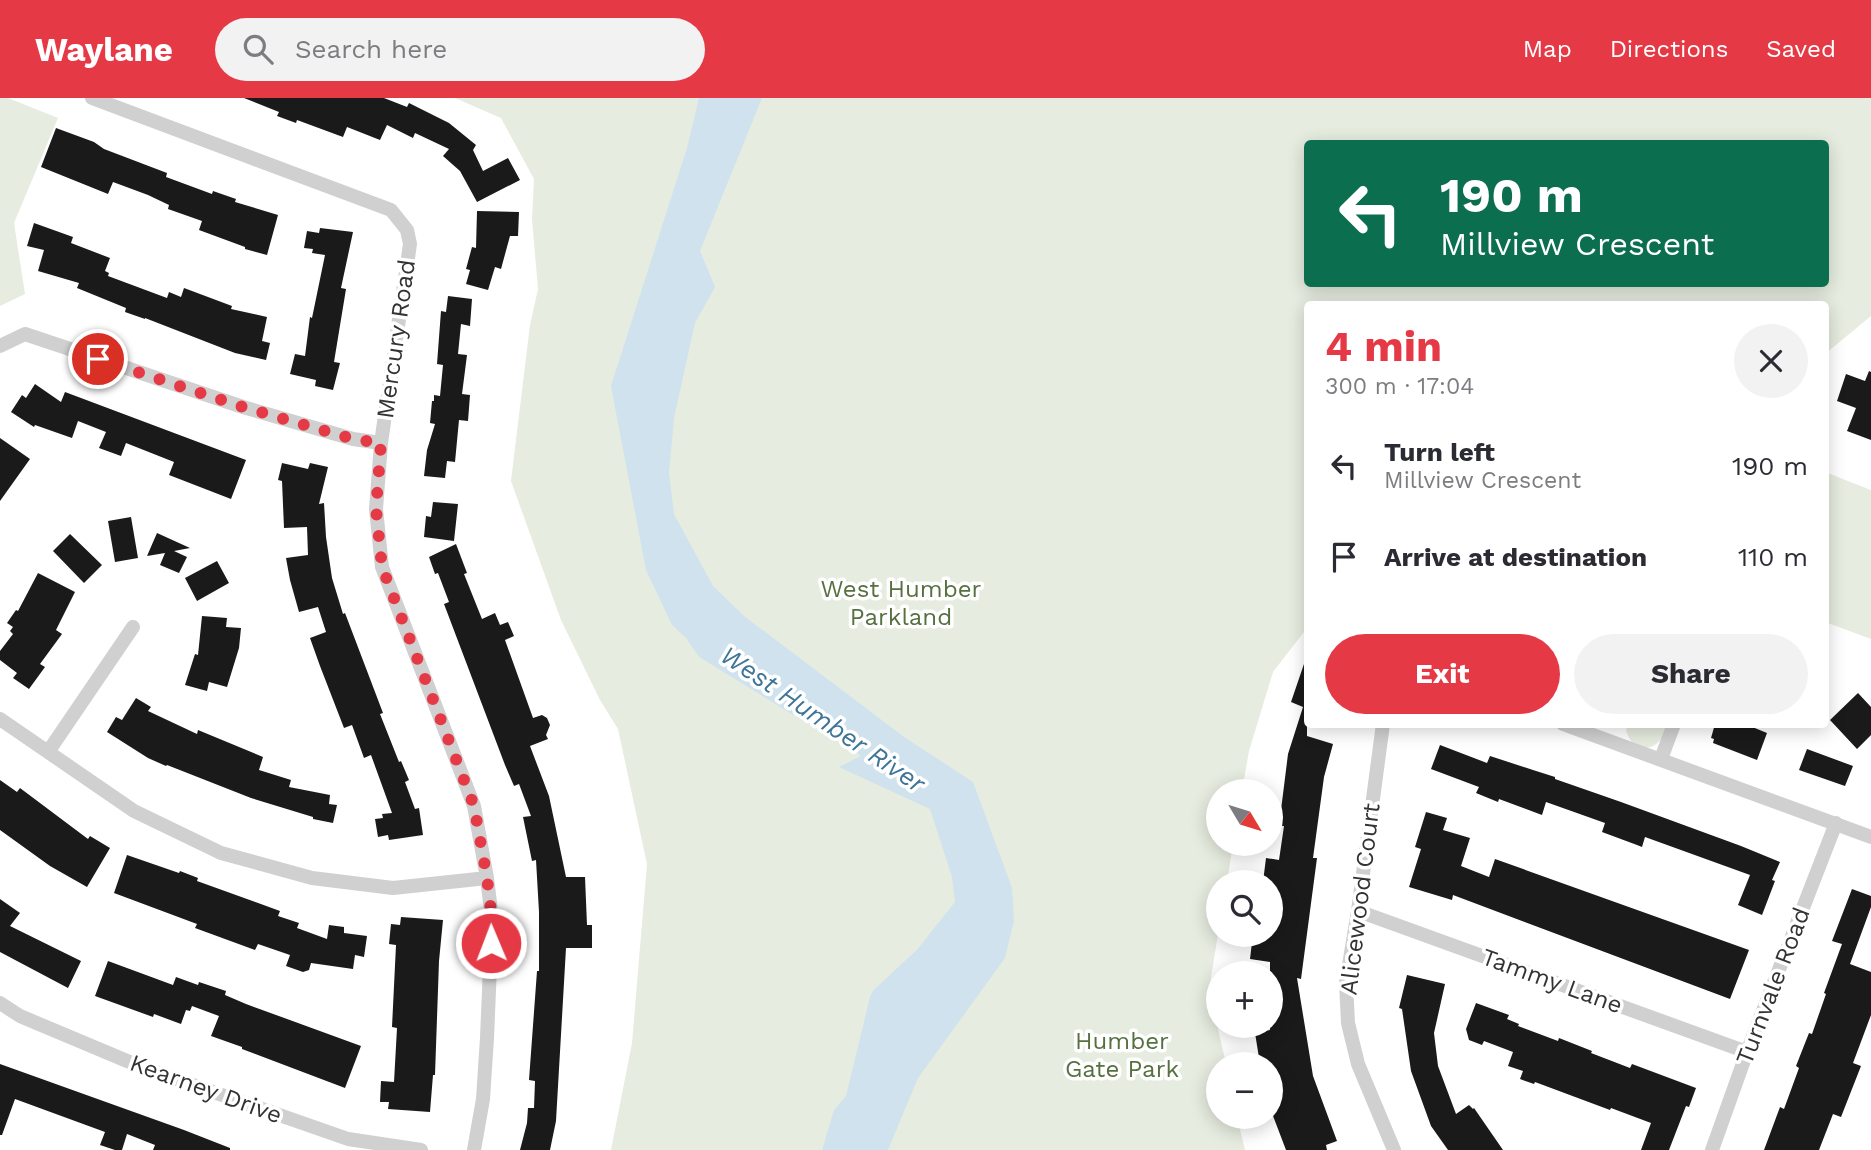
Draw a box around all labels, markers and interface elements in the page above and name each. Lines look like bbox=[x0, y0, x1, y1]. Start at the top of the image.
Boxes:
search box bbox=[215, 18, 705, 81]
text: Waylane bbox=[35, 30, 173, 69]
icon: search bbox=[239, 30, 277, 68]
text: Search here bbox=[295, 34, 447, 64]
text: Map bbox=[1523, 35, 1572, 63]
text: Directions bbox=[1610, 35, 1728, 63]
text: Saved bbox=[1766, 35, 1836, 63]
text: 190 m bbox=[1440, 166, 1583, 224]
icon: left bbox=[1325, 168, 1416, 259]
text: Millview Crescent bbox=[1440, 225, 1714, 263]
street label: Mercury Road bbox=[371, 258, 421, 420]
text: 4 min bbox=[1325, 322, 1442, 371]
button: close bbox=[1734, 324, 1808, 398]
pin bbox=[68, 329, 128, 389]
icon: arrive bbox=[79, 340, 117, 378]
text: 300 m · 17:04 bbox=[1325, 373, 1474, 400]
text: Turn left bbox=[1384, 437, 1495, 467]
icon: left bbox=[1325, 447, 1363, 485]
text: 190 m bbox=[1732, 451, 1808, 481]
text: Millview Crescent bbox=[1384, 467, 1581, 494]
icon: arrive bbox=[1325, 538, 1363, 576]
text: Arrive at destination bbox=[1384, 542, 1647, 572]
text: 110 m bbox=[1738, 542, 1808, 572]
park label: West Humber Parkland bbox=[821, 575, 982, 631]
button: Exit bbox=[1325, 634, 1560, 714]
button: Share bbox=[1574, 634, 1808, 714]
water label: West Humber River bbox=[715, 640, 932, 799]
north arrow bbox=[1206, 779, 1283, 856]
map controls bbox=[1206, 779, 1283, 1129]
street label: Alicewood Court bbox=[1334, 801, 1386, 997]
button: search bbox=[1206, 870, 1283, 947]
street label: Turnvale Road bbox=[1730, 904, 1816, 1068]
position arrow bbox=[454, 906, 528, 980]
street label: Tammy Lane bbox=[1478, 943, 1626, 1019]
button: + bbox=[1206, 961, 1283, 1038]
park label: Humber Gate Park bbox=[1065, 1027, 1179, 1083]
street label: Kearney Drive bbox=[126, 1049, 286, 1129]
button: − bbox=[1206, 1052, 1283, 1129]

